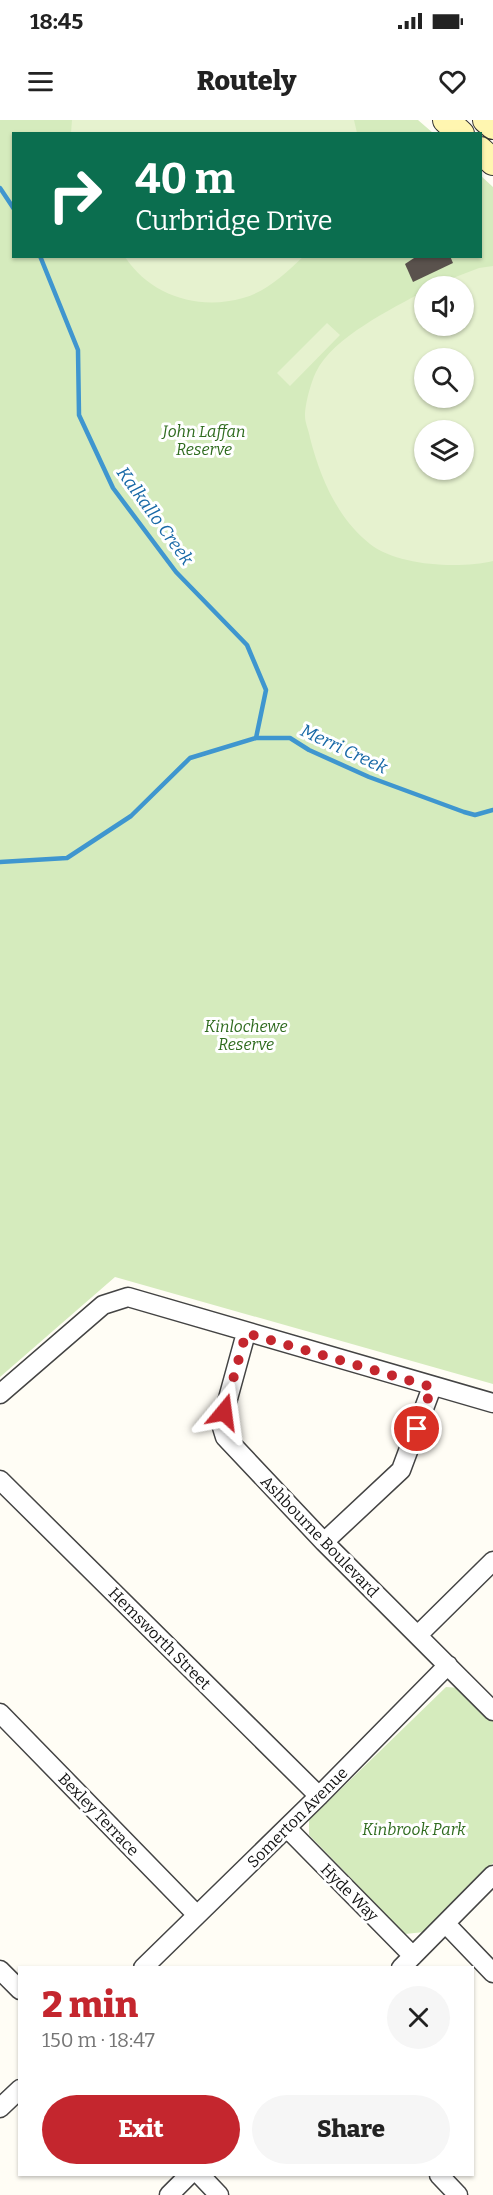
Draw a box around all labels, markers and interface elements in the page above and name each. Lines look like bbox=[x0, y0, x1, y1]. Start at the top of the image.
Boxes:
text: 18:45 bbox=[30, 8, 83, 35]
icon: menu bbox=[24, 65, 57, 98]
text: Routely bbox=[197, 65, 296, 97]
icon: heart bbox=[436, 65, 469, 98]
text: 40 m bbox=[135, 154, 235, 204]
icon: right bbox=[36, 156, 114, 234]
text: Curbridge Drive bbox=[135, 205, 333, 237]
map controls bbox=[414, 276, 474, 480]
button: sound bbox=[414, 276, 474, 336]
button: search bbox=[414, 348, 474, 408]
button: layers bbox=[414, 420, 474, 480]
park label: John Laffan Reserve bbox=[161, 422, 245, 459]
water label: Kalkallo Creek bbox=[112, 463, 198, 570]
water label: Merri Creek bbox=[297, 719, 391, 779]
park label: Kinlochewe Reserve bbox=[205, 1017, 287, 1054]
position arrow bbox=[192, 1380, 256, 1444]
pin bbox=[391, 1403, 442, 1454]
icon: arrive bbox=[400, 1412, 433, 1445]
street label: Ashbourne Boulevard bbox=[257, 1472, 383, 1601]
street label: Hemsworth Street bbox=[105, 1583, 215, 1694]
street label: Somerton Avenue bbox=[243, 1763, 351, 1871]
street label: Bexley Terrace bbox=[54, 1769, 143, 1860]
park label: Kinbrook Park bbox=[362, 1820, 466, 1839]
street label: Hyde Way bbox=[317, 1860, 383, 1925]
text: 2 min bbox=[42, 1983, 138, 2027]
button: close bbox=[387, 1986, 450, 2049]
text: 150 m · 18:47 bbox=[42, 2028, 155, 2052]
button: Exit bbox=[42, 2095, 240, 2164]
button: Share bbox=[252, 2095, 450, 2164]

